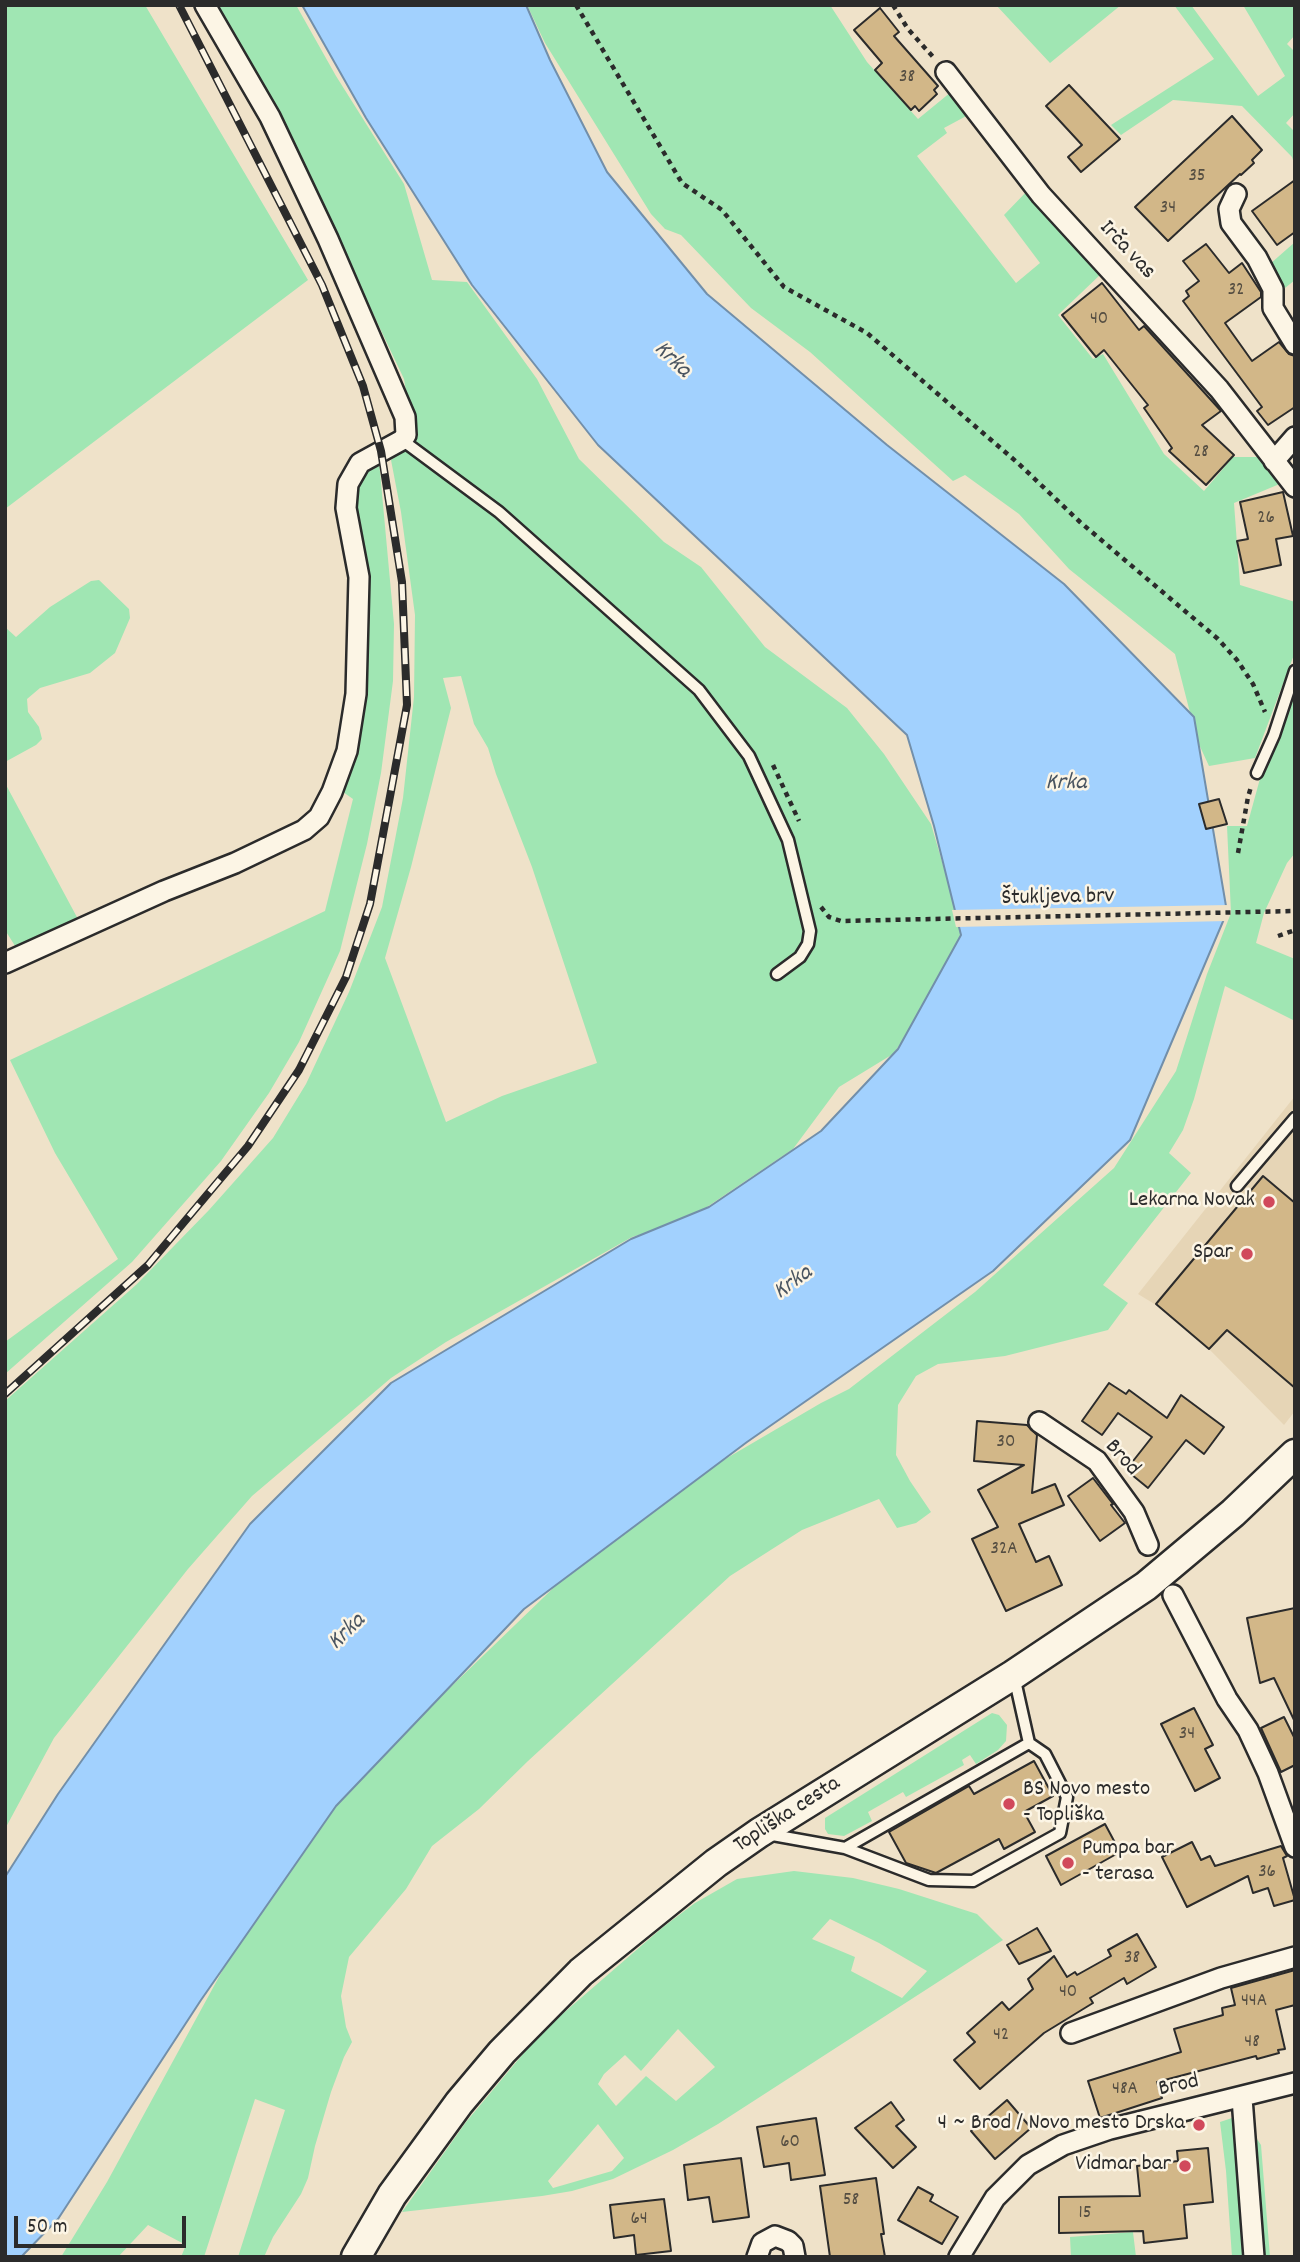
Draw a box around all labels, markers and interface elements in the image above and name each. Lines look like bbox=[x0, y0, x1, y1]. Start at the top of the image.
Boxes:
house number: 38 bbox=[899, 67, 915, 89]
house number: 35 bbox=[1188, 166, 1206, 188]
house number: 34 bbox=[1160, 198, 1176, 220]
street label: Irča vas bbox=[1092, 216, 1160, 286]
house number: 32 bbox=[1228, 280, 1244, 302]
house number: 40 bbox=[1090, 309, 1108, 331]
water label: Krka bbox=[646, 336, 696, 386]
house number: 28 bbox=[1193, 442, 1209, 464]
house number: 26 bbox=[1257, 508, 1275, 530]
water label: Krka bbox=[1045, 771, 1087, 799]
street label: Štukljeva brv bbox=[1001, 884, 1115, 914]
place label: Lekarna Novak bbox=[1129, 1188, 1255, 1216]
marker: Lekarna Novak bbox=[1261, 1194, 1277, 1210]
place label: Spar bbox=[1193, 1240, 1233, 1268]
marker: Spar bbox=[1239, 1246, 1255, 1262]
water label: Krka bbox=[769, 1260, 819, 1308]
house number: 30 bbox=[997, 1432, 1015, 1454]
street label: Brod bbox=[1097, 1435, 1145, 1483]
house number: 32A bbox=[990, 1539, 1018, 1561]
water label: Krka bbox=[323, 1608, 373, 1658]
house number: 34 bbox=[1179, 1724, 1195, 1746]
street label: Topliška cesta bbox=[730, 1771, 846, 1861]
place label: BS Novo mesto - Topliška bbox=[1023, 1777, 1150, 1831]
marker: BS Novo mesto - Topliška bbox=[1001, 1796, 1017, 1812]
place label: Pumpa bar - terasa bbox=[1082, 1836, 1174, 1890]
marker: Pumpa bar - terasa bbox=[1060, 1855, 1076, 1871]
house number: 36 bbox=[1258, 1862, 1276, 1884]
house number: 38 bbox=[1124, 1948, 1140, 1970]
house number: 40 bbox=[1059, 1982, 1077, 2004]
house number: 44A bbox=[1241, 1991, 1267, 2013]
house number: 42 bbox=[993, 2025, 1009, 2047]
house number: 48 bbox=[1244, 2032, 1260, 2054]
street label: Brod bbox=[1156, 2069, 1202, 2105]
house number: 48A bbox=[1112, 2079, 1138, 2101]
place label: 4 ~ Brod / Novo mesto Drska bbox=[938, 2111, 1185, 2139]
marker: 4 ~ Brod / Novo mesto Drska bbox=[1191, 2117, 1207, 2133]
house number: 60 bbox=[780, 2132, 800, 2154]
place label: Vidmar bar bbox=[1075, 2152, 1171, 2180]
marker: Vidmar bar bbox=[1177, 2158, 1193, 2174]
house number: 58 bbox=[843, 2190, 859, 2212]
scale bar bbox=[18, 2202, 189, 2246]
house number: 15 bbox=[1079, 2203, 1091, 2225]
house number: 64 bbox=[630, 2209, 648, 2231]
text: 50 m bbox=[27, 2213, 67, 2243]

